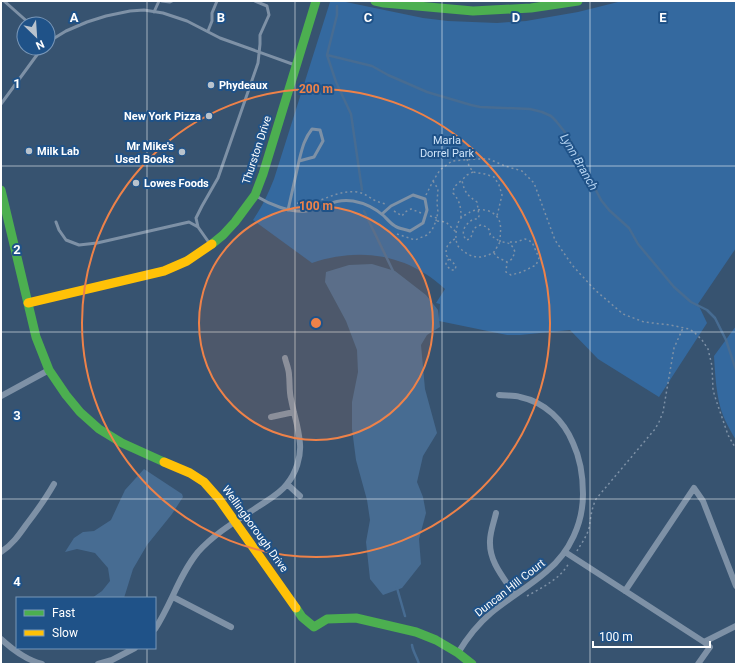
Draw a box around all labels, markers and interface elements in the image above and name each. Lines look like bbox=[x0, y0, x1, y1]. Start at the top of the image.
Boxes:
text: A bbox=[70, 10, 79, 25]
text: B bbox=[217, 10, 225, 25]
text: C bbox=[364, 10, 373, 25]
text: D bbox=[512, 10, 520, 25]
text: E bbox=[659, 10, 667, 25]
north arrow bbox=[16, 16, 56, 56]
text: N bbox=[34, 37, 46, 52]
text: 1 bbox=[13, 76, 21, 91]
place label: Phydeaux bbox=[219, 79, 268, 92]
marker: Phydeaux bbox=[206, 80, 216, 90]
text: 200 m bbox=[299, 82, 333, 96]
place label: New York Pizza bbox=[124, 110, 201, 123]
marker: New York Pizza bbox=[204, 111, 214, 121]
street label: Thurston Drive bbox=[240, 114, 274, 186]
water label: Lynn Branch bbox=[557, 131, 601, 193]
park label: Marla Dorrel Park bbox=[420, 134, 475, 160]
place label: Mr Mike's Used Books bbox=[115, 140, 174, 166]
place label: Milk Lab bbox=[37, 145, 79, 158]
marker: Milk Lab bbox=[24, 146, 34, 156]
marker: Mr Mike's Used Books bbox=[177, 147, 187, 157]
place label: Lowes Foods bbox=[144, 177, 209, 190]
marker: Lowes Foods bbox=[131, 178, 141, 188]
text: 100 m bbox=[299, 199, 333, 213]
text: 2 bbox=[13, 242, 21, 257]
centre of rings bbox=[309, 316, 323, 330]
text: 3 bbox=[13, 408, 21, 423]
street label: Wellingborough Drive bbox=[219, 483, 291, 575]
street label: Duncan Hill Court bbox=[472, 556, 548, 619]
text: 4 bbox=[13, 574, 21, 589]
legend bbox=[16, 597, 156, 649]
text: Fast bbox=[52, 606, 75, 620]
scale bar bbox=[593, 623, 710, 649]
text: Slow bbox=[52, 626, 78, 640]
text: 100 m bbox=[599, 630, 633, 644]

